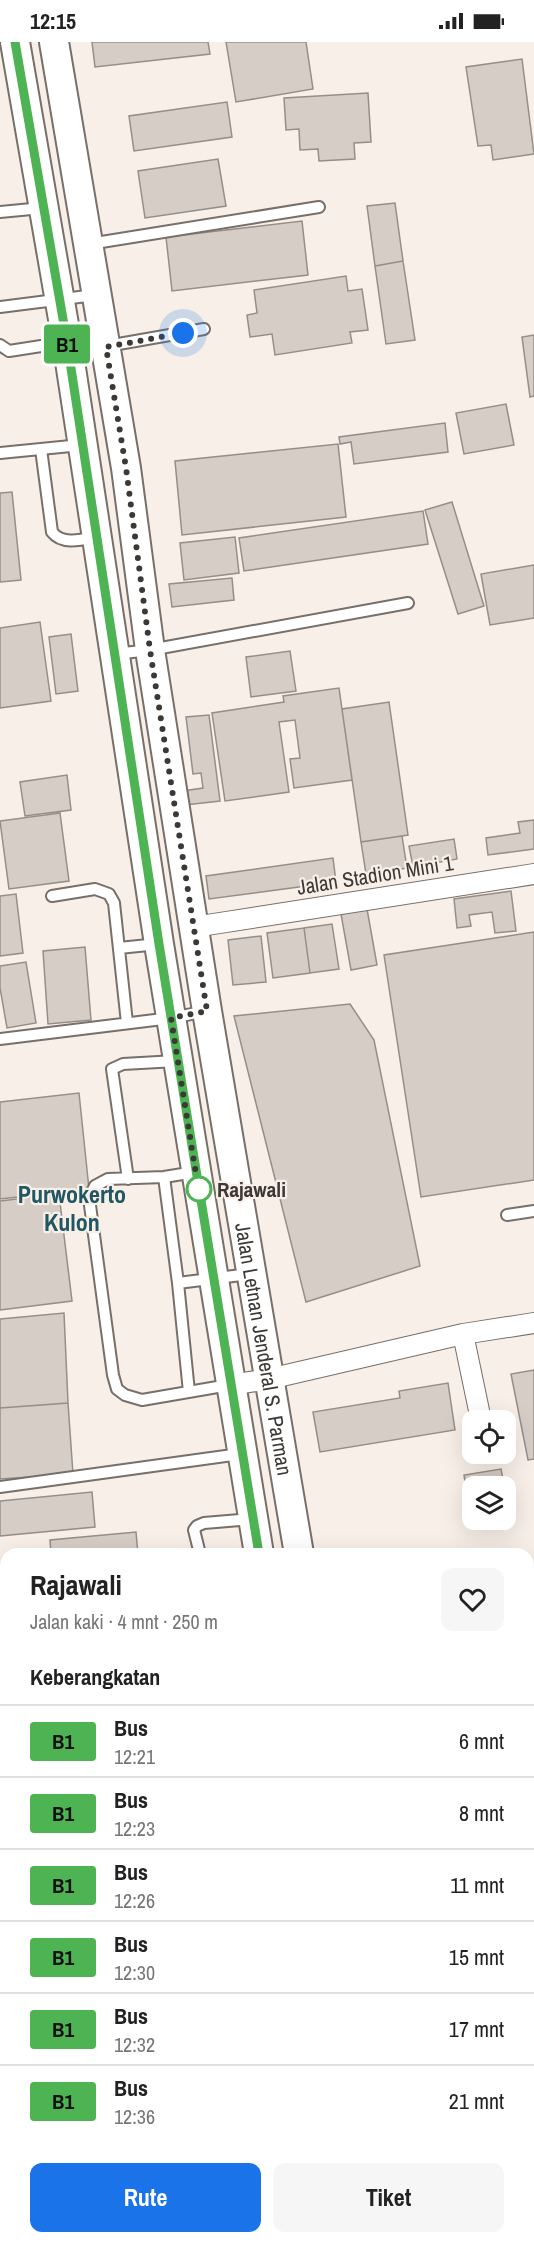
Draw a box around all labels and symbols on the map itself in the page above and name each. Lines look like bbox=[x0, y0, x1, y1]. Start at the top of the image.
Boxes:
your location bbox=[168, 318, 198, 348]
line badge: B1 bbox=[40, 324, 94, 364]
street label: Jalan Stadion Mini 1 bbox=[295, 848, 456, 902]
place label: Rajawali bbox=[217, 1175, 286, 1204]
marker: Rajawali bbox=[186, 1176, 212, 1202]
district label: Purwokerto Kulon bbox=[18, 1178, 126, 1238]
street label: Jalan Letnan Jenderal S. Parman bbox=[229, 1221, 300, 1478]

